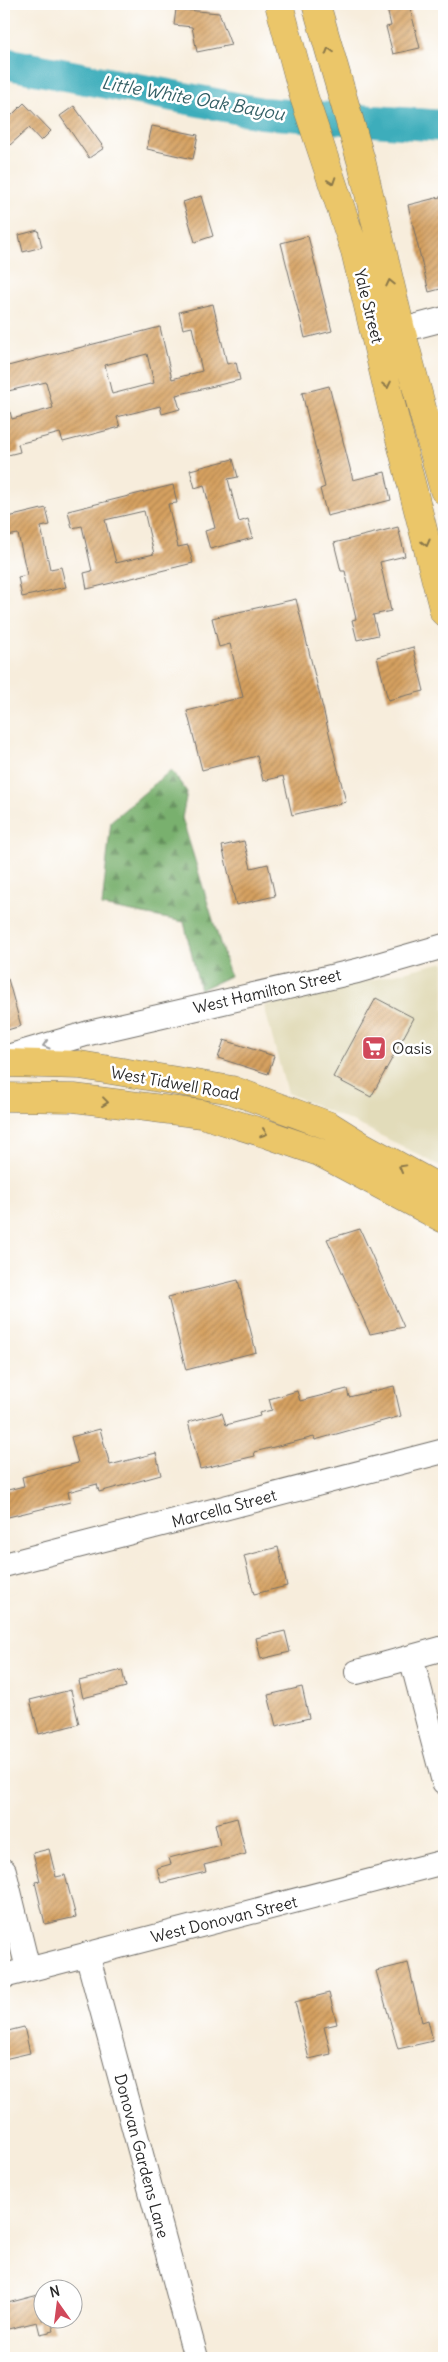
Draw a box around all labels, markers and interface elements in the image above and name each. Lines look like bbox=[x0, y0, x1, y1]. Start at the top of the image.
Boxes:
one-way arrow bbox=[324, 47, 334, 55]
water label: Little White Oak Bayou bbox=[100, 71, 288, 126]
one-way arrow bbox=[326, 176, 336, 184]
street label: Yale Street bbox=[350, 267, 388, 346]
one-way arrow bbox=[385, 278, 396, 287]
one-way arrow bbox=[381, 380, 392, 389]
one-way arrow bbox=[421, 538, 431, 546]
street label: West Hamilton Street bbox=[191, 964, 343, 1018]
supermarket icon: Oasis bbox=[361, 1035, 387, 1061]
place label: Oasis bbox=[392, 1038, 432, 1058]
one-way arrow bbox=[43, 1040, 51, 1050]
street label: West Tidwell Road bbox=[109, 1062, 241, 1104]
one-way arrow bbox=[101, 1096, 109, 1107]
one-way arrow bbox=[259, 1127, 267, 1137]
one-way arrow bbox=[398, 1164, 407, 1174]
street label: Marcella Street bbox=[169, 1484, 279, 1532]
street label: West Donovan Street bbox=[149, 1891, 300, 1947]
street label: Donovan Gardens Lane bbox=[110, 2072, 174, 2240]
north arrow bbox=[32, 2280, 82, 2330]
text: N bbox=[48, 2281, 62, 2301]

